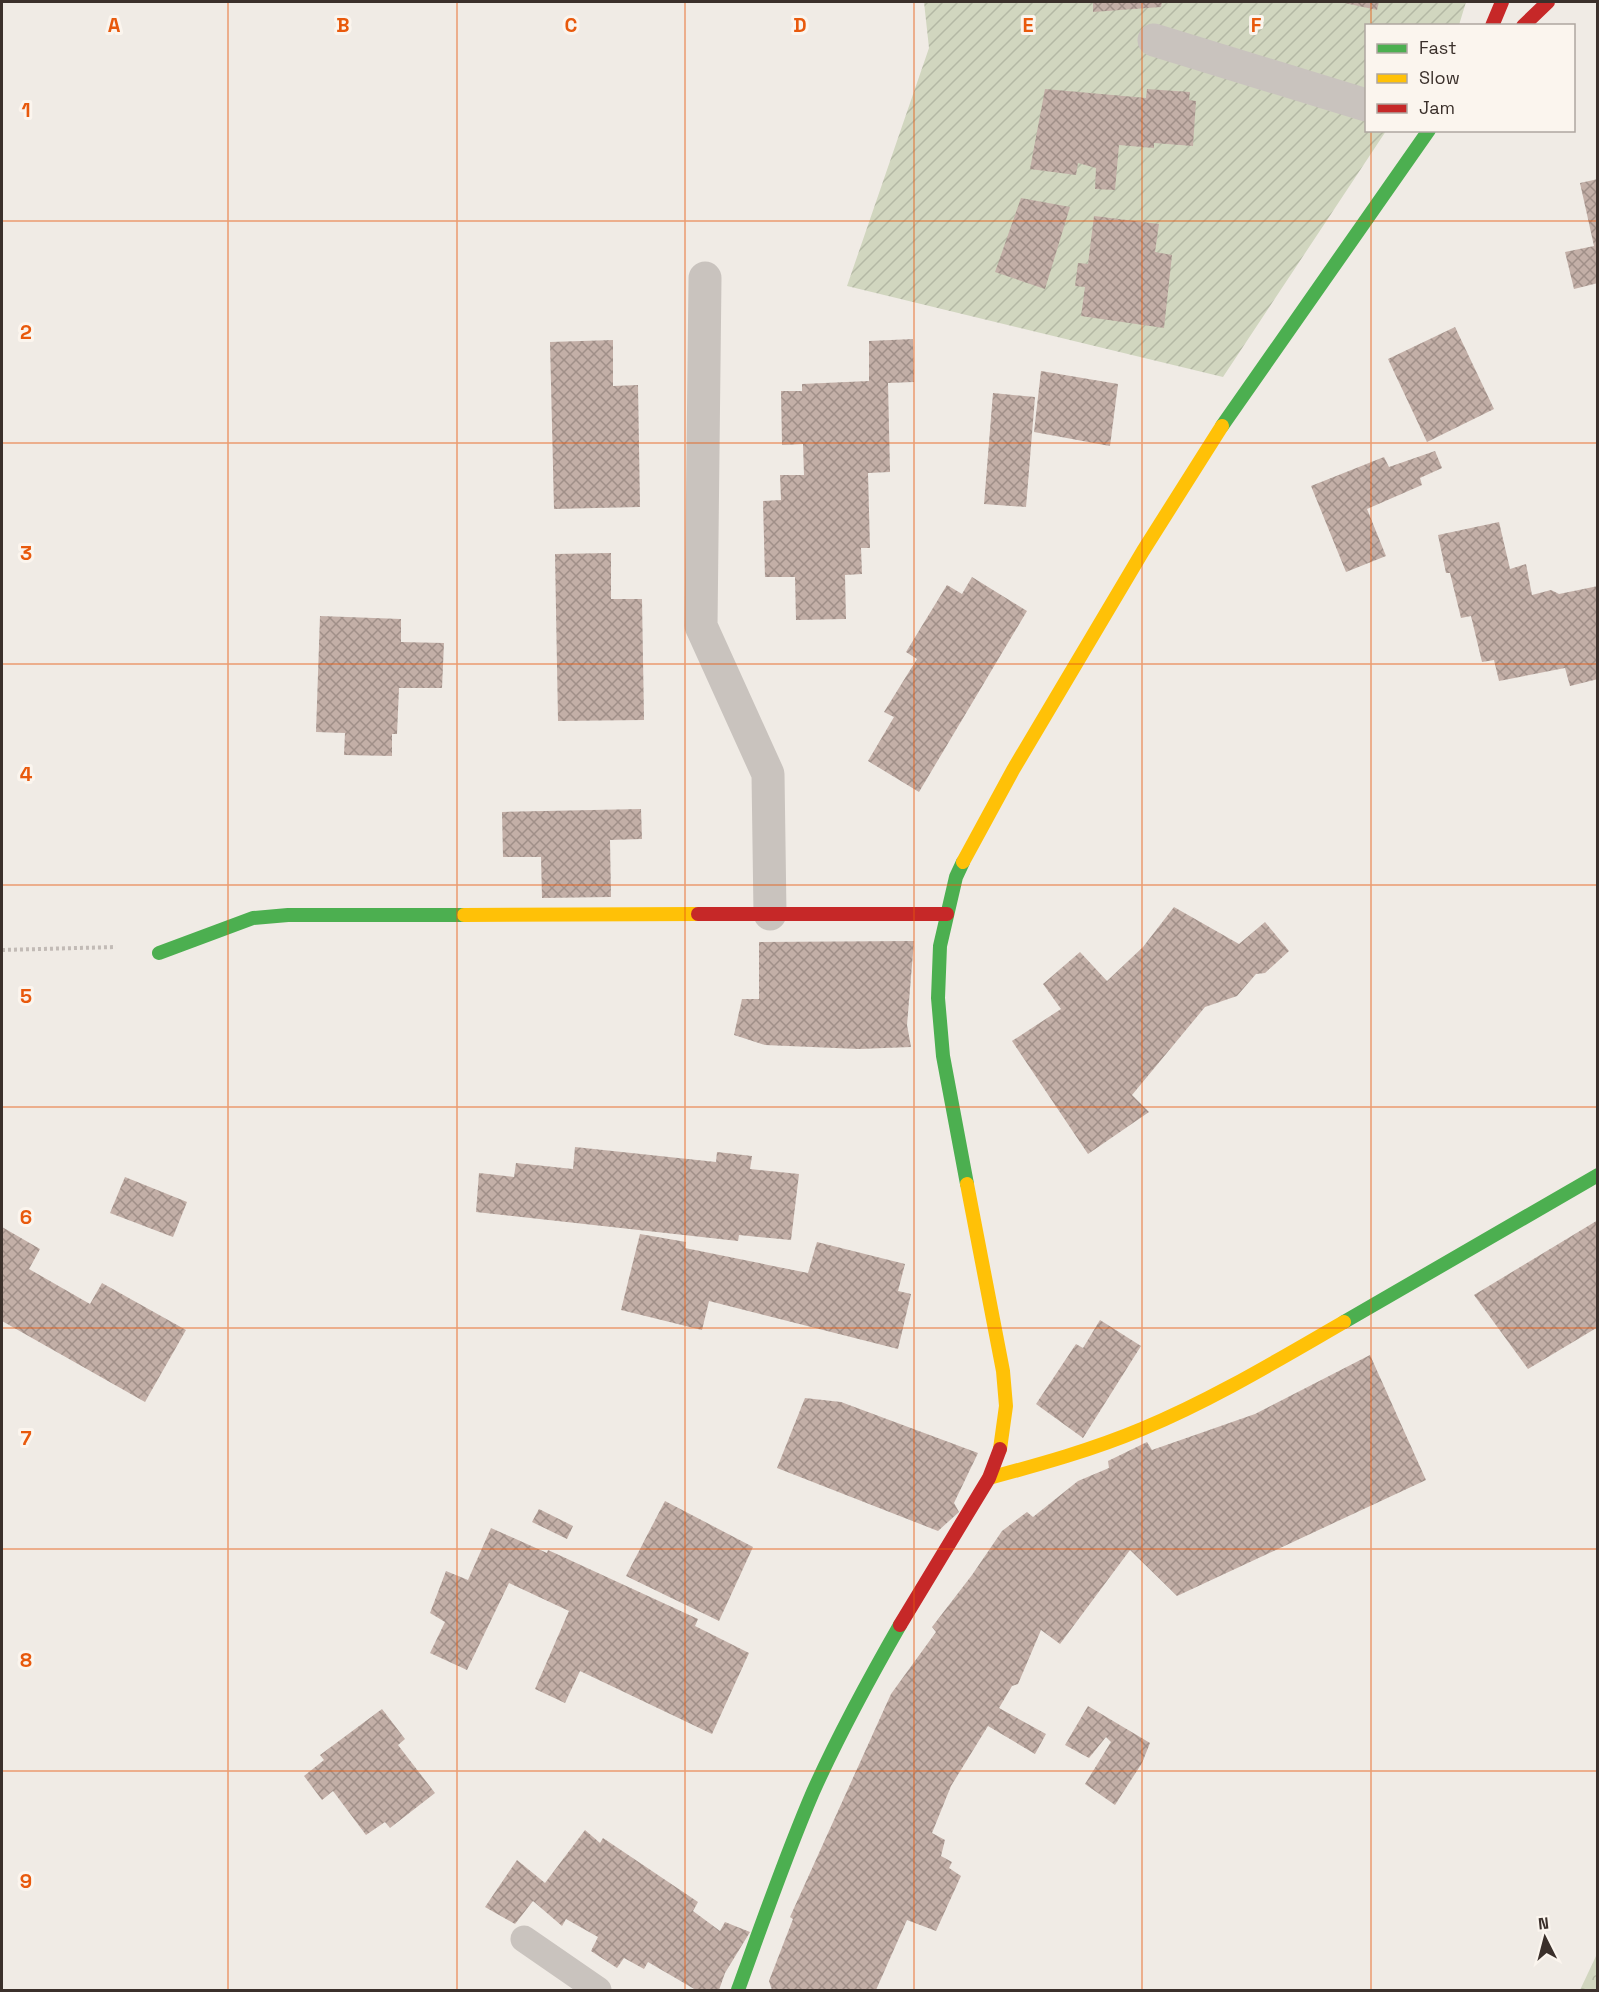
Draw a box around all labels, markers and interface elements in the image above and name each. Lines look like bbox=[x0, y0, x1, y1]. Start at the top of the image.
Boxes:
text: A bbox=[108, 12, 121, 38]
text: B bbox=[336, 12, 350, 38]
text: C bbox=[565, 12, 578, 38]
text: D bbox=[793, 12, 807, 38]
text: E bbox=[1022, 12, 1034, 38]
text: F bbox=[1251, 12, 1262, 38]
legend bbox=[1365, 24, 1575, 132]
text: Fast bbox=[1419, 36, 1456, 59]
text: Slow bbox=[1419, 66, 1460, 89]
text: Jam bbox=[1419, 96, 1455, 119]
text: 1 bbox=[21, 97, 31, 123]
text: 2 bbox=[20, 319, 32, 345]
text: 3 bbox=[20, 540, 32, 566]
text: 4 bbox=[20, 761, 33, 787]
text: 5 bbox=[20, 983, 32, 1009]
text: 6 bbox=[20, 1204, 32, 1230]
text: 7 bbox=[20, 1425, 32, 1451]
text: 8 bbox=[20, 1647, 32, 1673]
text: 9 bbox=[20, 1868, 32, 1894]
north arrow bbox=[1515, 1908, 1575, 1968]
text: N bbox=[1537, 1913, 1550, 1935]

